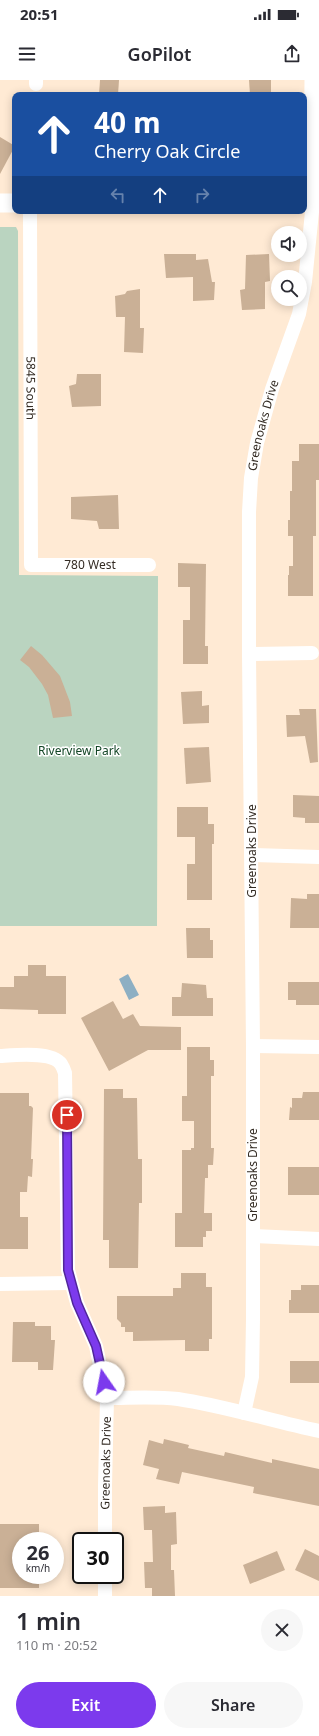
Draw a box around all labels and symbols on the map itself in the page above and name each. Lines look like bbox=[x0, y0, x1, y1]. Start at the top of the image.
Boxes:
street label: 5845 South bbox=[22, 356, 40, 420]
street label: Greenoaks Drive bbox=[243, 377, 283, 472]
street label: 780 West bbox=[64, 556, 116, 573]
park label: Riverview Park bbox=[38, 742, 121, 759]
street label: Greenoaks Drive bbox=[243, 804, 260, 898]
pin bbox=[50, 1098, 84, 1132]
street label: Greenoaks Drive bbox=[244, 1128, 261, 1222]
position arrow bbox=[83, 1361, 125, 1403]
street label: Greenoaks Drive bbox=[96, 1416, 115, 1510]
speed limit sign: 30 bbox=[72, 1532, 124, 1584]

